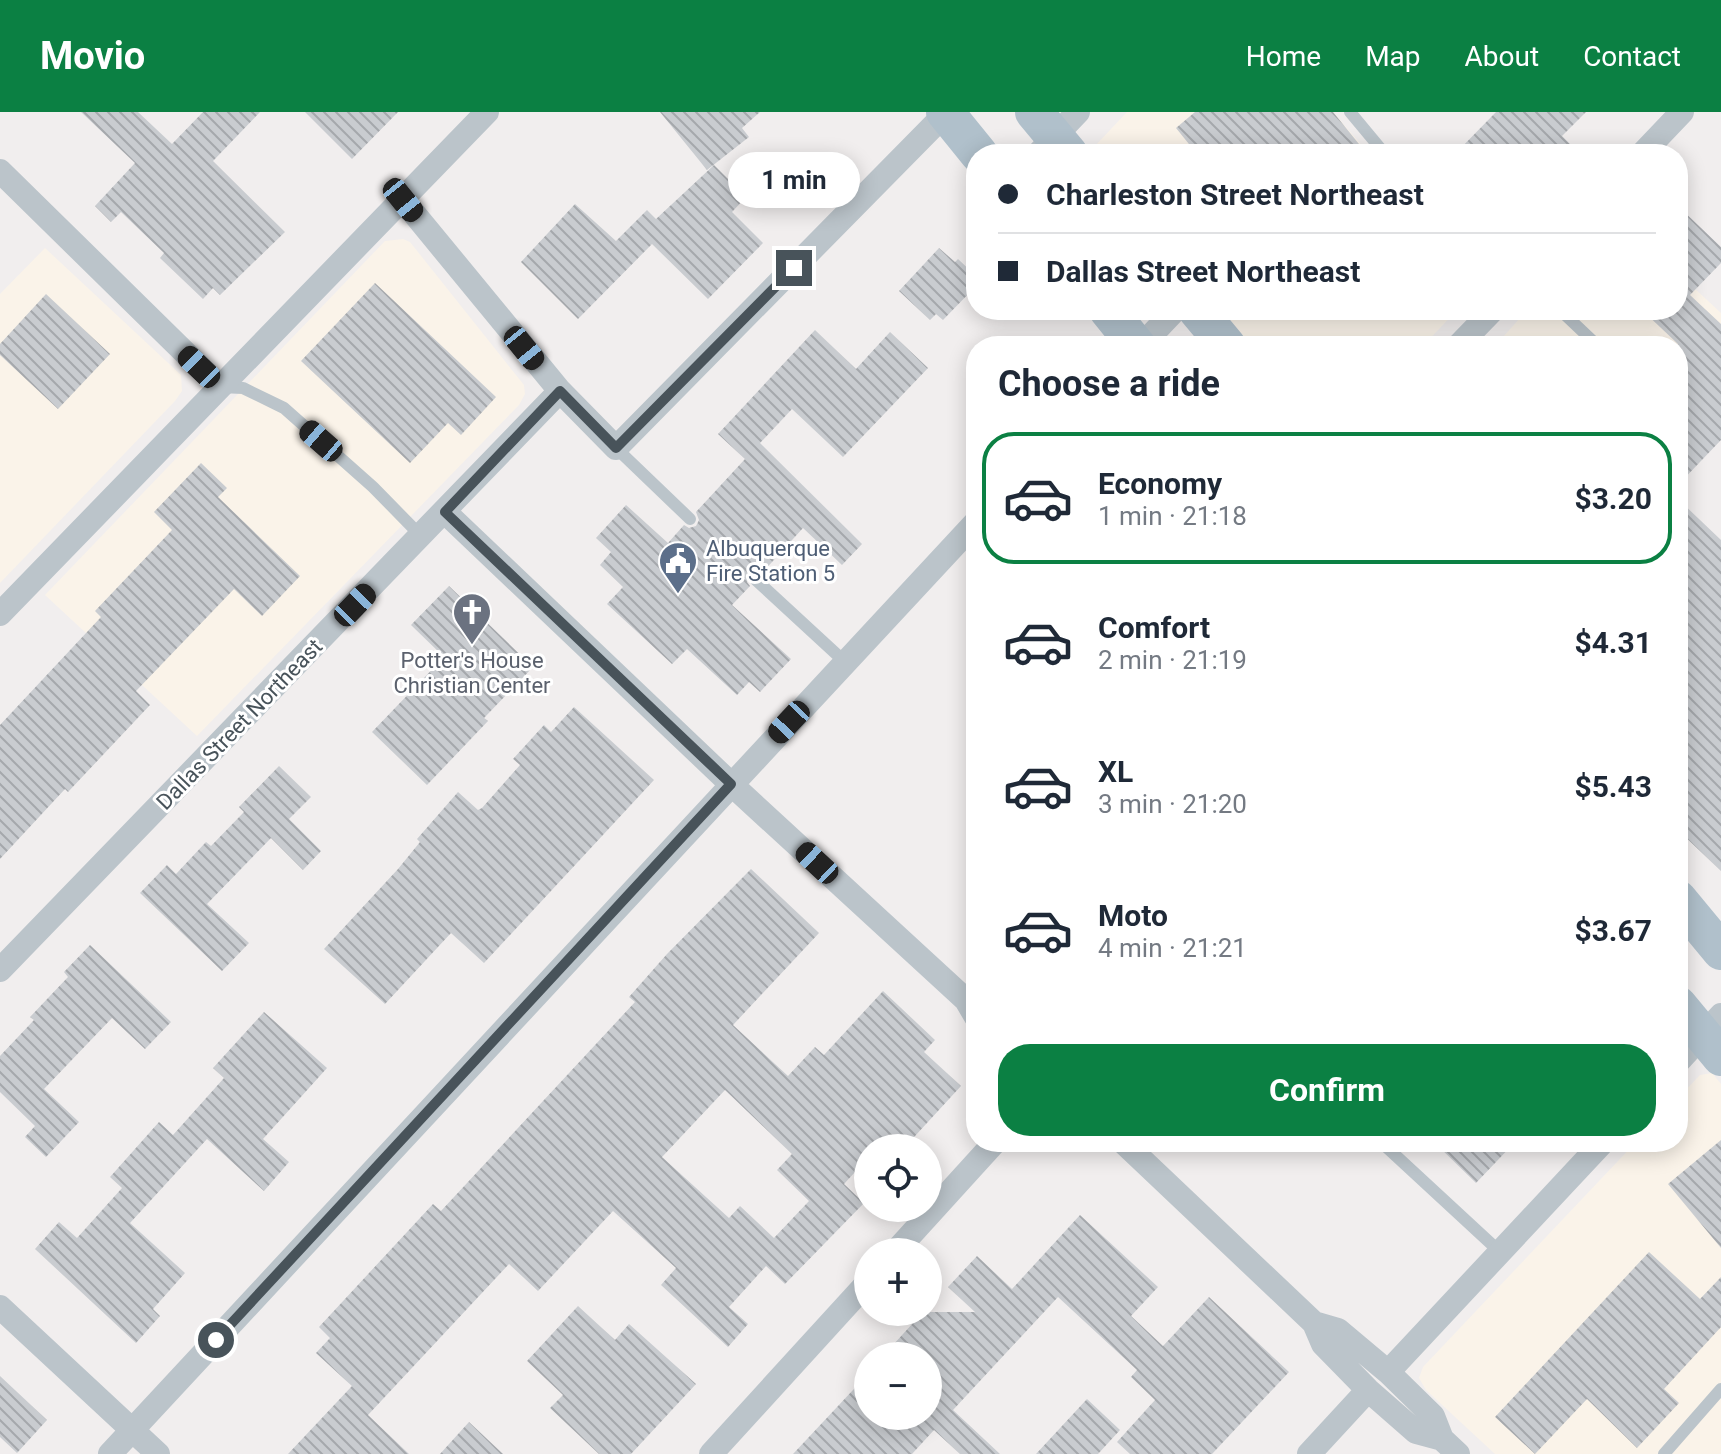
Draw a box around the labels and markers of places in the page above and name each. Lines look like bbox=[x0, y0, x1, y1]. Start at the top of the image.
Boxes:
place label: Albuquerque Fire Station 5 bbox=[706, 536, 835, 586]
public building icon: Albuquerque Fire Station 5 bbox=[657, 540, 699, 595]
church icon: Potter's House Christian Center bbox=[451, 591, 493, 646]
place label: Potter's House Christian Center bbox=[393, 648, 551, 698]

